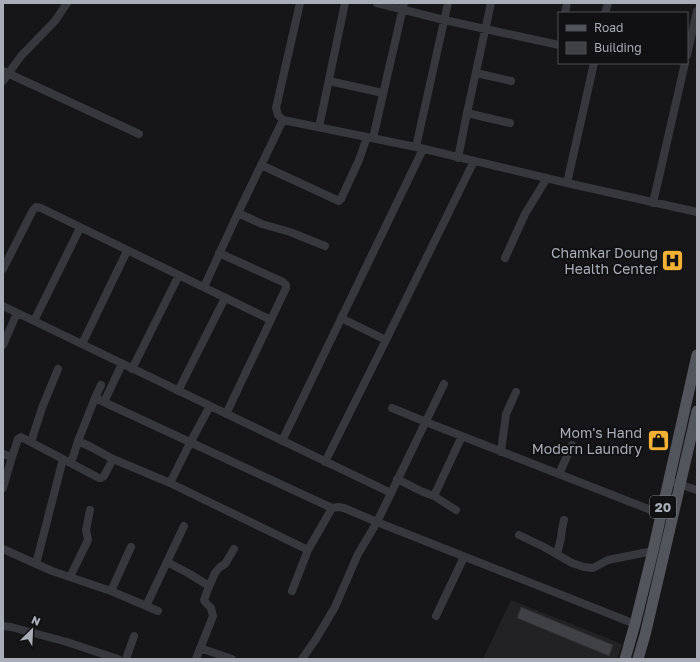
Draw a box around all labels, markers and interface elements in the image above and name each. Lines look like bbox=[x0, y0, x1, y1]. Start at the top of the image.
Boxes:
legend bbox=[558, 12, 688, 64]
text: Road bbox=[594, 20, 623, 35]
text: Building bbox=[594, 40, 642, 55]
place label: Chamkar Doung Health Center bbox=[551, 244, 659, 277]
hospital icon: Chamkar Doung Health Center bbox=[660, 248, 686, 274]
place label: Mom's Hand Modern Laundry bbox=[532, 424, 642, 457]
shop icon: Mom's Hand Modern Laundry bbox=[645, 428, 671, 454]
road number: 20 bbox=[650, 496, 676, 518]
north arrow bbox=[12, 610, 52, 650]
text: N bbox=[30, 613, 43, 628]

